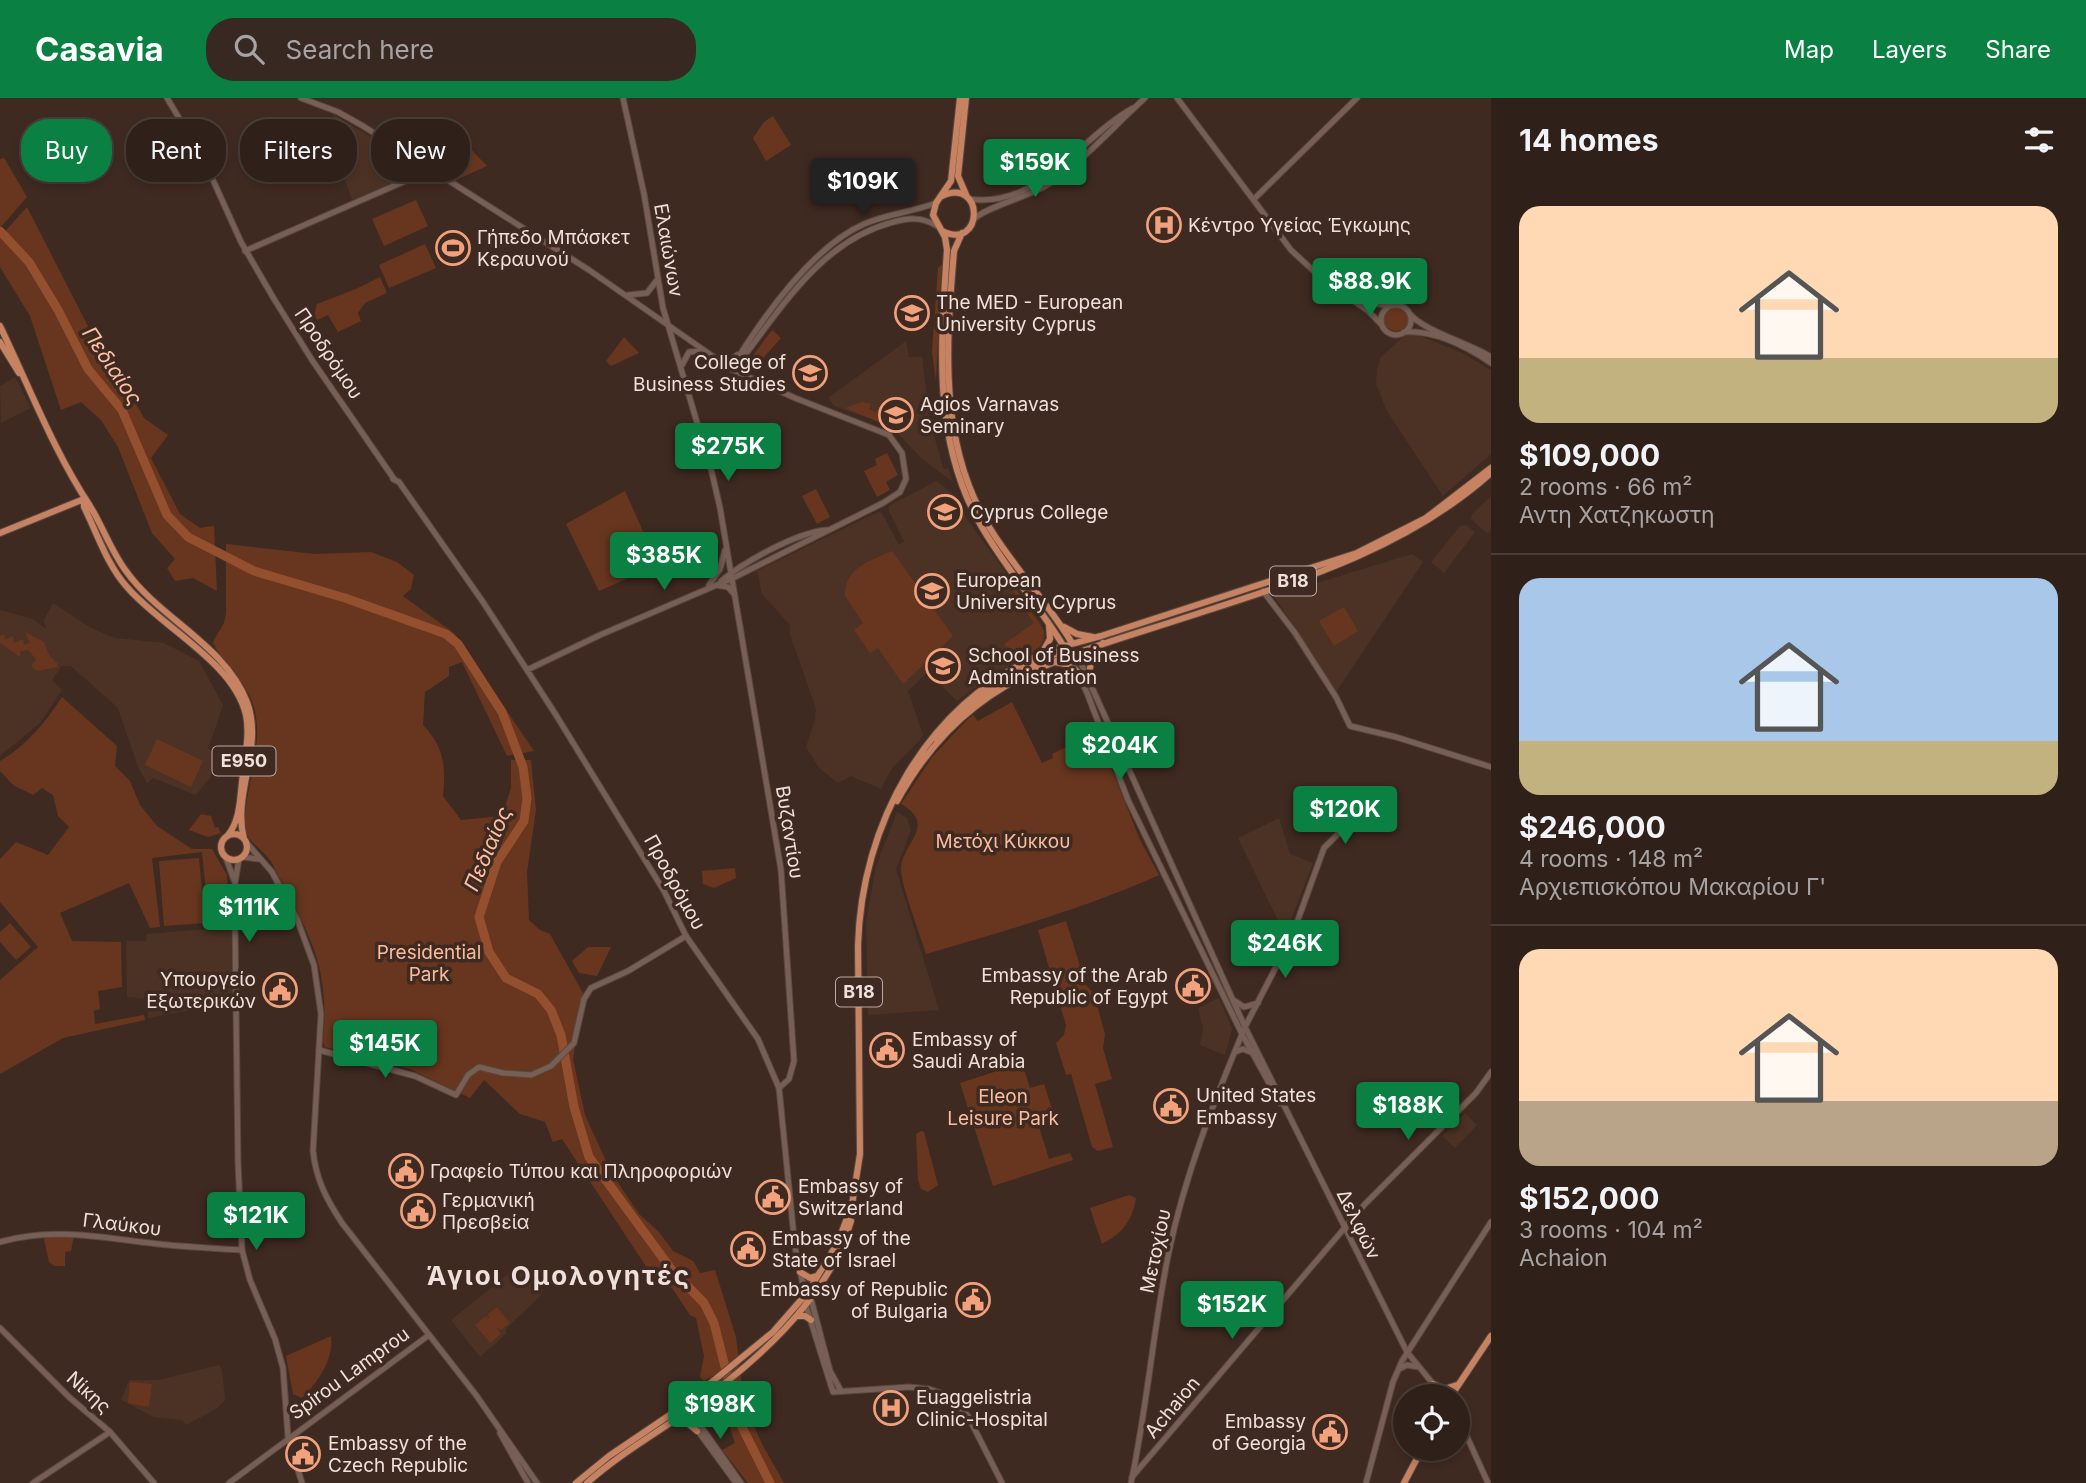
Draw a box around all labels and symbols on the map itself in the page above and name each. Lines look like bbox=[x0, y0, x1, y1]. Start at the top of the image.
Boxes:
pin: $159K bbox=[986, 140, 1084, 199]
pin: $109K bbox=[814, 158, 912, 218]
street label: Ελαιώνων bbox=[649, 202, 688, 299]
hospital icon: Κέντρο Υγείας Έγκωμης bbox=[1145, 206, 1183, 244]
place label: Κέντρο Υγείας Έγκωμης bbox=[1188, 214, 1411, 237]
place label: Γήπεδο Μπάσκετ Κεραυνού bbox=[477, 226, 630, 271]
sports icon: Γήπεδο Μπάσκετ Κεραυνού bbox=[434, 229, 472, 267]
pin: $88.9K bbox=[1313, 258, 1427, 318]
place label: The MED - European University Cyprus bbox=[936, 291, 1123, 336]
school or university icon: The MED - European University Cyprus bbox=[893, 294, 931, 332]
street label: Προδρόμου bbox=[290, 303, 367, 403]
water label: Πεδιαίος bbox=[77, 322, 148, 410]
place label: College of Business Studies bbox=[633, 351, 786, 396]
school or university icon: College of Business Studies bbox=[791, 354, 829, 392]
place label: Agios Varnavas Seminary bbox=[920, 393, 1059, 438]
school or university icon: Agios Varnavas Seminary bbox=[877, 396, 915, 434]
pin: $275K bbox=[679, 424, 777, 483]
school or university icon: Cyprus College bbox=[926, 493, 964, 531]
place label: Cyprus College bbox=[970, 501, 1108, 524]
pin: $385K bbox=[615, 532, 713, 592]
road number: B18 bbox=[1270, 566, 1316, 596]
place label: European University Cyprus bbox=[956, 569, 1116, 614]
school or university icon: European University Cyprus bbox=[913, 572, 951, 610]
place label: School of Business Administration bbox=[968, 644, 1139, 689]
school or university icon: School of Business Administration bbox=[924, 647, 962, 685]
pin: $204K bbox=[1071, 722, 1169, 782]
road number: E950 bbox=[212, 746, 276, 776]
street label: Βυζαντίου bbox=[771, 784, 808, 880]
pin: $120K bbox=[1296, 786, 1394, 846]
water label: Πεδιαίος bbox=[459, 803, 516, 895]
park label: Μετόχι Κύκκου bbox=[936, 830, 1070, 853]
street label: Προδρόμου bbox=[639, 831, 710, 934]
pin: $111K bbox=[200, 884, 298, 944]
pin: $246K bbox=[1236, 920, 1334, 980]
park label: Presidential Park bbox=[377, 941, 481, 986]
place label: Embassy of the Arab Republic of Egypt bbox=[981, 964, 1168, 1009]
public building icon: Embassy of the Arab Republic of Egypt bbox=[1174, 967, 1212, 1005]
place label: Υπουργείο Εξωτερικών bbox=[146, 968, 256, 1013]
public building icon: Υπουργείο Εξωτερικών bbox=[261, 971, 299, 1009]
road number: B18 bbox=[836, 978, 882, 1006]
pin: $145K bbox=[336, 1020, 434, 1080]
place label: Embassy of Saudi Arabia bbox=[912, 1028, 1026, 1073]
public building icon: Embassy of Saudi Arabia bbox=[868, 1031, 906, 1069]
pin: $188K bbox=[1359, 1082, 1457, 1142]
place label: United States Embassy bbox=[1196, 1084, 1316, 1129]
park label: Eleon Leisure Park bbox=[947, 1085, 1059, 1130]
public building icon: United States Embassy bbox=[1152, 1087, 1190, 1125]
public building icon: Γραφείο Τύπου και Πληροφοριών bbox=[387, 1152, 425, 1190]
place label: Γραφείο Τύπου και Πληροφοριών bbox=[430, 1160, 732, 1183]
place label: Embassy of Switzerland bbox=[798, 1175, 903, 1220]
public building icon: Embassy of Switzerland bbox=[754, 1178, 792, 1216]
street label: Δελφών bbox=[1332, 1185, 1385, 1263]
place label: Γερμανική Πρεσβεία bbox=[442, 1189, 535, 1234]
pin: $121K bbox=[207, 1192, 305, 1252]
public building icon: Γερμανική Πρεσβεία bbox=[399, 1192, 437, 1230]
street label: Μετοχίου bbox=[1135, 1207, 1176, 1295]
street label: Γλαύκου bbox=[81, 1208, 163, 1241]
place label: Embassy of the State of Israel bbox=[772, 1227, 911, 1272]
public building icon: Embassy of the State of Israel bbox=[729, 1230, 767, 1268]
district label: Άγιοι Ομολογητές bbox=[427, 1260, 691, 1291]
place label: Embassy of Republic of Bulgaria bbox=[760, 1278, 948, 1323]
public building icon: Embassy of Republic of Bulgaria bbox=[954, 1281, 992, 1319]
pin: $152K bbox=[1183, 1282, 1281, 1341]
street label: Spirou Lamprou bbox=[285, 1322, 414, 1425]
street label: Νίκης bbox=[62, 1367, 116, 1418]
street label: Achaion bbox=[1140, 1372, 1205, 1443]
pin: $198K bbox=[671, 1382, 769, 1441]
place label: Euaggelistria Clinic-Hospital bbox=[916, 1386, 1048, 1431]
hospital icon: Euaggelistria Clinic-Hospital bbox=[872, 1389, 910, 1427]
place label: Embassy of Georgia bbox=[1212, 1410, 1306, 1455]
public building icon: Embassy of Georgia bbox=[1311, 1413, 1349, 1451]
place label: Embassy of the Czech Republic bbox=[328, 1432, 468, 1477]
public building icon: Embassy of the Czech Republic bbox=[284, 1435, 322, 1473]

